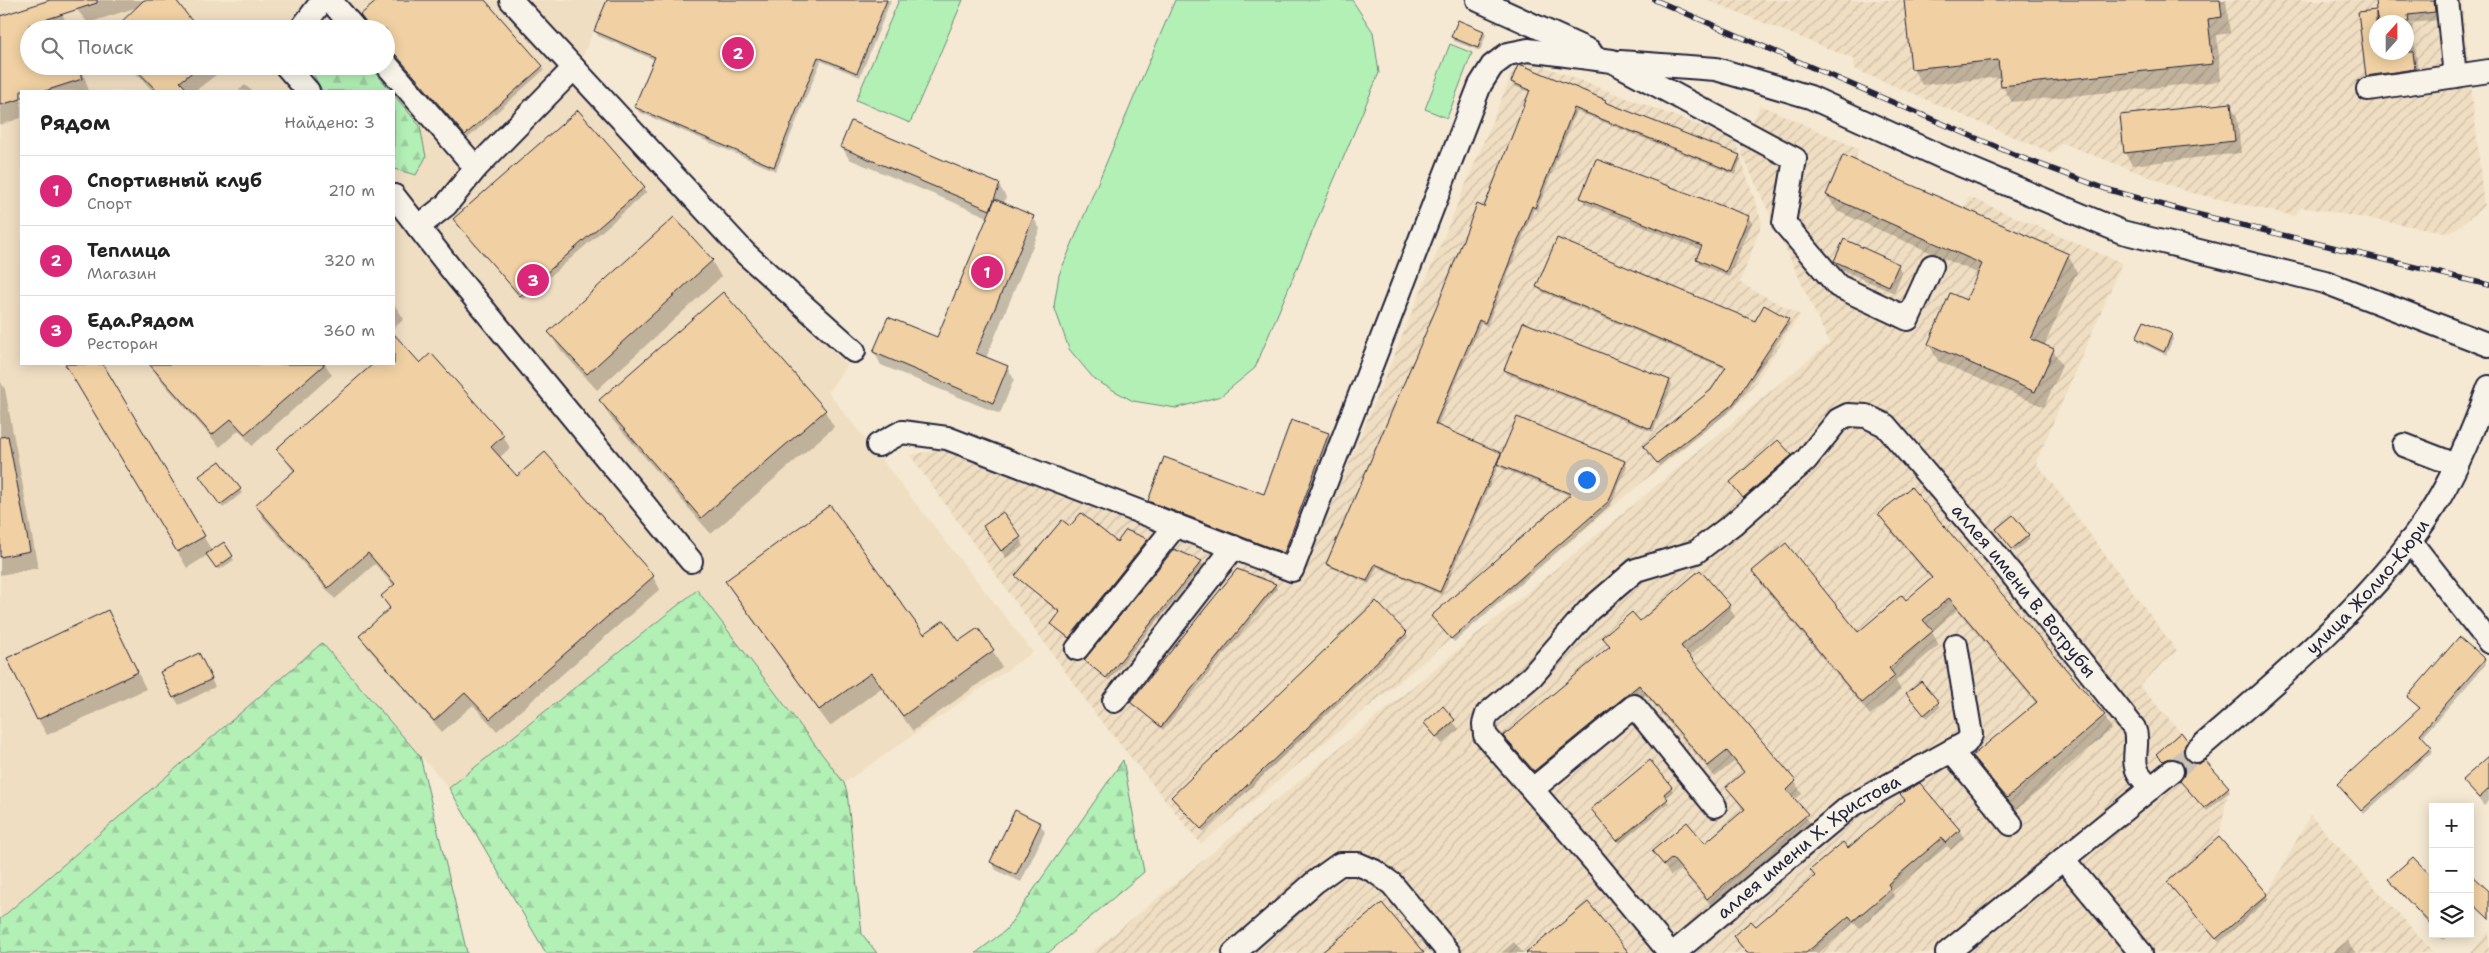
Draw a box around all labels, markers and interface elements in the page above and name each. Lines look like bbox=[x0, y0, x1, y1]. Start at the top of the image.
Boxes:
north arrow bbox=[2369, 15, 2414, 60]
search box bbox=[20, 20, 395, 75]
icon: search bbox=[38, 34, 66, 62]
pin: 2 bbox=[722, 34, 754, 72]
text: Поиск bbox=[78, 35, 133, 60]
text: Рядом bbox=[40, 109, 110, 137]
text: Найдено: 3 bbox=[284, 112, 375, 133]
text: Спортивный клуб bbox=[87, 168, 262, 193]
text: 1 bbox=[52, 180, 60, 201]
text: 210 m bbox=[328, 180, 375, 201]
text: Спорт bbox=[87, 193, 132, 214]
text: Теплица bbox=[87, 238, 170, 263]
text: 2 bbox=[50, 250, 62, 271]
text: 320 m bbox=[324, 250, 375, 271]
pin: 1 bbox=[971, 253, 1003, 291]
pin: 3 bbox=[517, 261, 549, 299]
text: Магазин bbox=[87, 263, 156, 284]
text: Еда.Рядом bbox=[87, 308, 194, 333]
text: 3 bbox=[50, 320, 62, 341]
text: 360 m bbox=[323, 320, 375, 341]
text: Ресторан bbox=[87, 333, 158, 354]
your location bbox=[1574, 467, 1600, 493]
street label: аллея имени В. Вотрубы bbox=[1946, 499, 2101, 683]
street label: улица Жолио-Кюри bbox=[2301, 514, 2435, 660]
street label: аллея имени Х. Христова bbox=[1712, 769, 1905, 924]
map controls bbox=[2429, 803, 2474, 938]
button: + bbox=[2429, 803, 2474, 848]
button: − bbox=[2429, 848, 2474, 893]
button: layers bbox=[2429, 893, 2474, 938]

